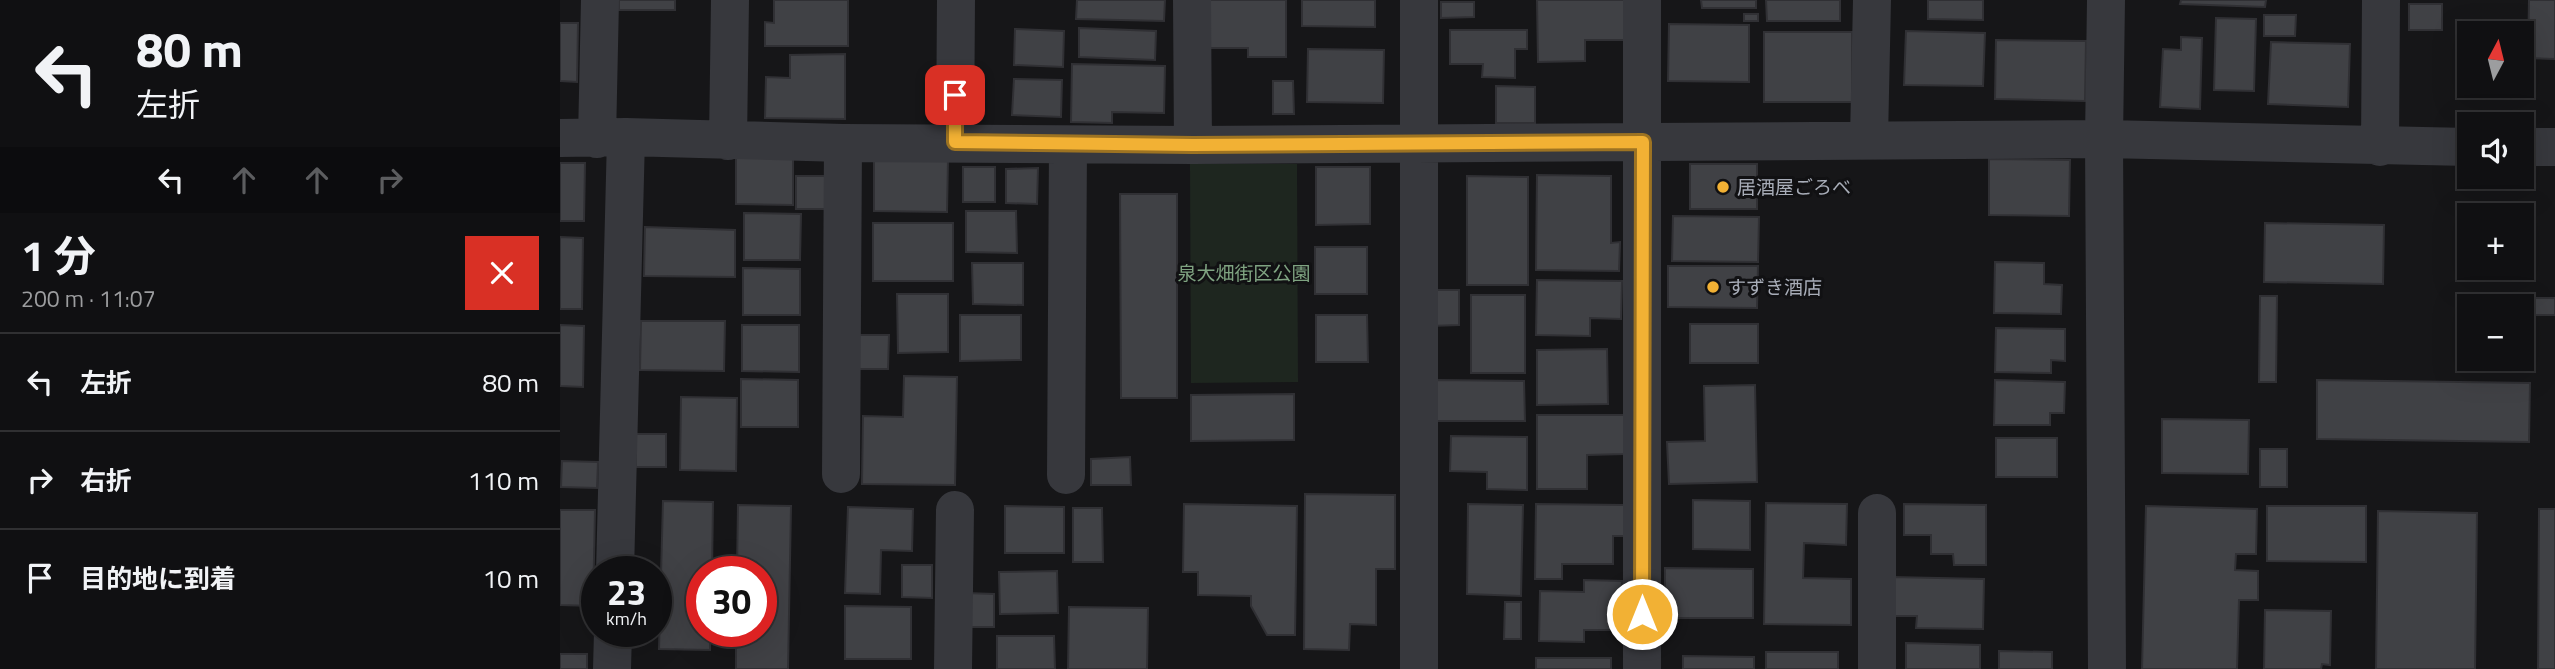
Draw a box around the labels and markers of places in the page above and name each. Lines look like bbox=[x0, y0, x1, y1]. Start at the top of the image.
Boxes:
pin bbox=[925, 65, 985, 125]
place label: 居酒屋ごろべ bbox=[1737, 172, 1851, 201]
marker: 居酒屋ごろべ bbox=[1715, 179, 1731, 195]
place label: すずき酒店 bbox=[1727, 272, 1822, 301]
marker: すずき酒店 bbox=[1705, 279, 1721, 295]

